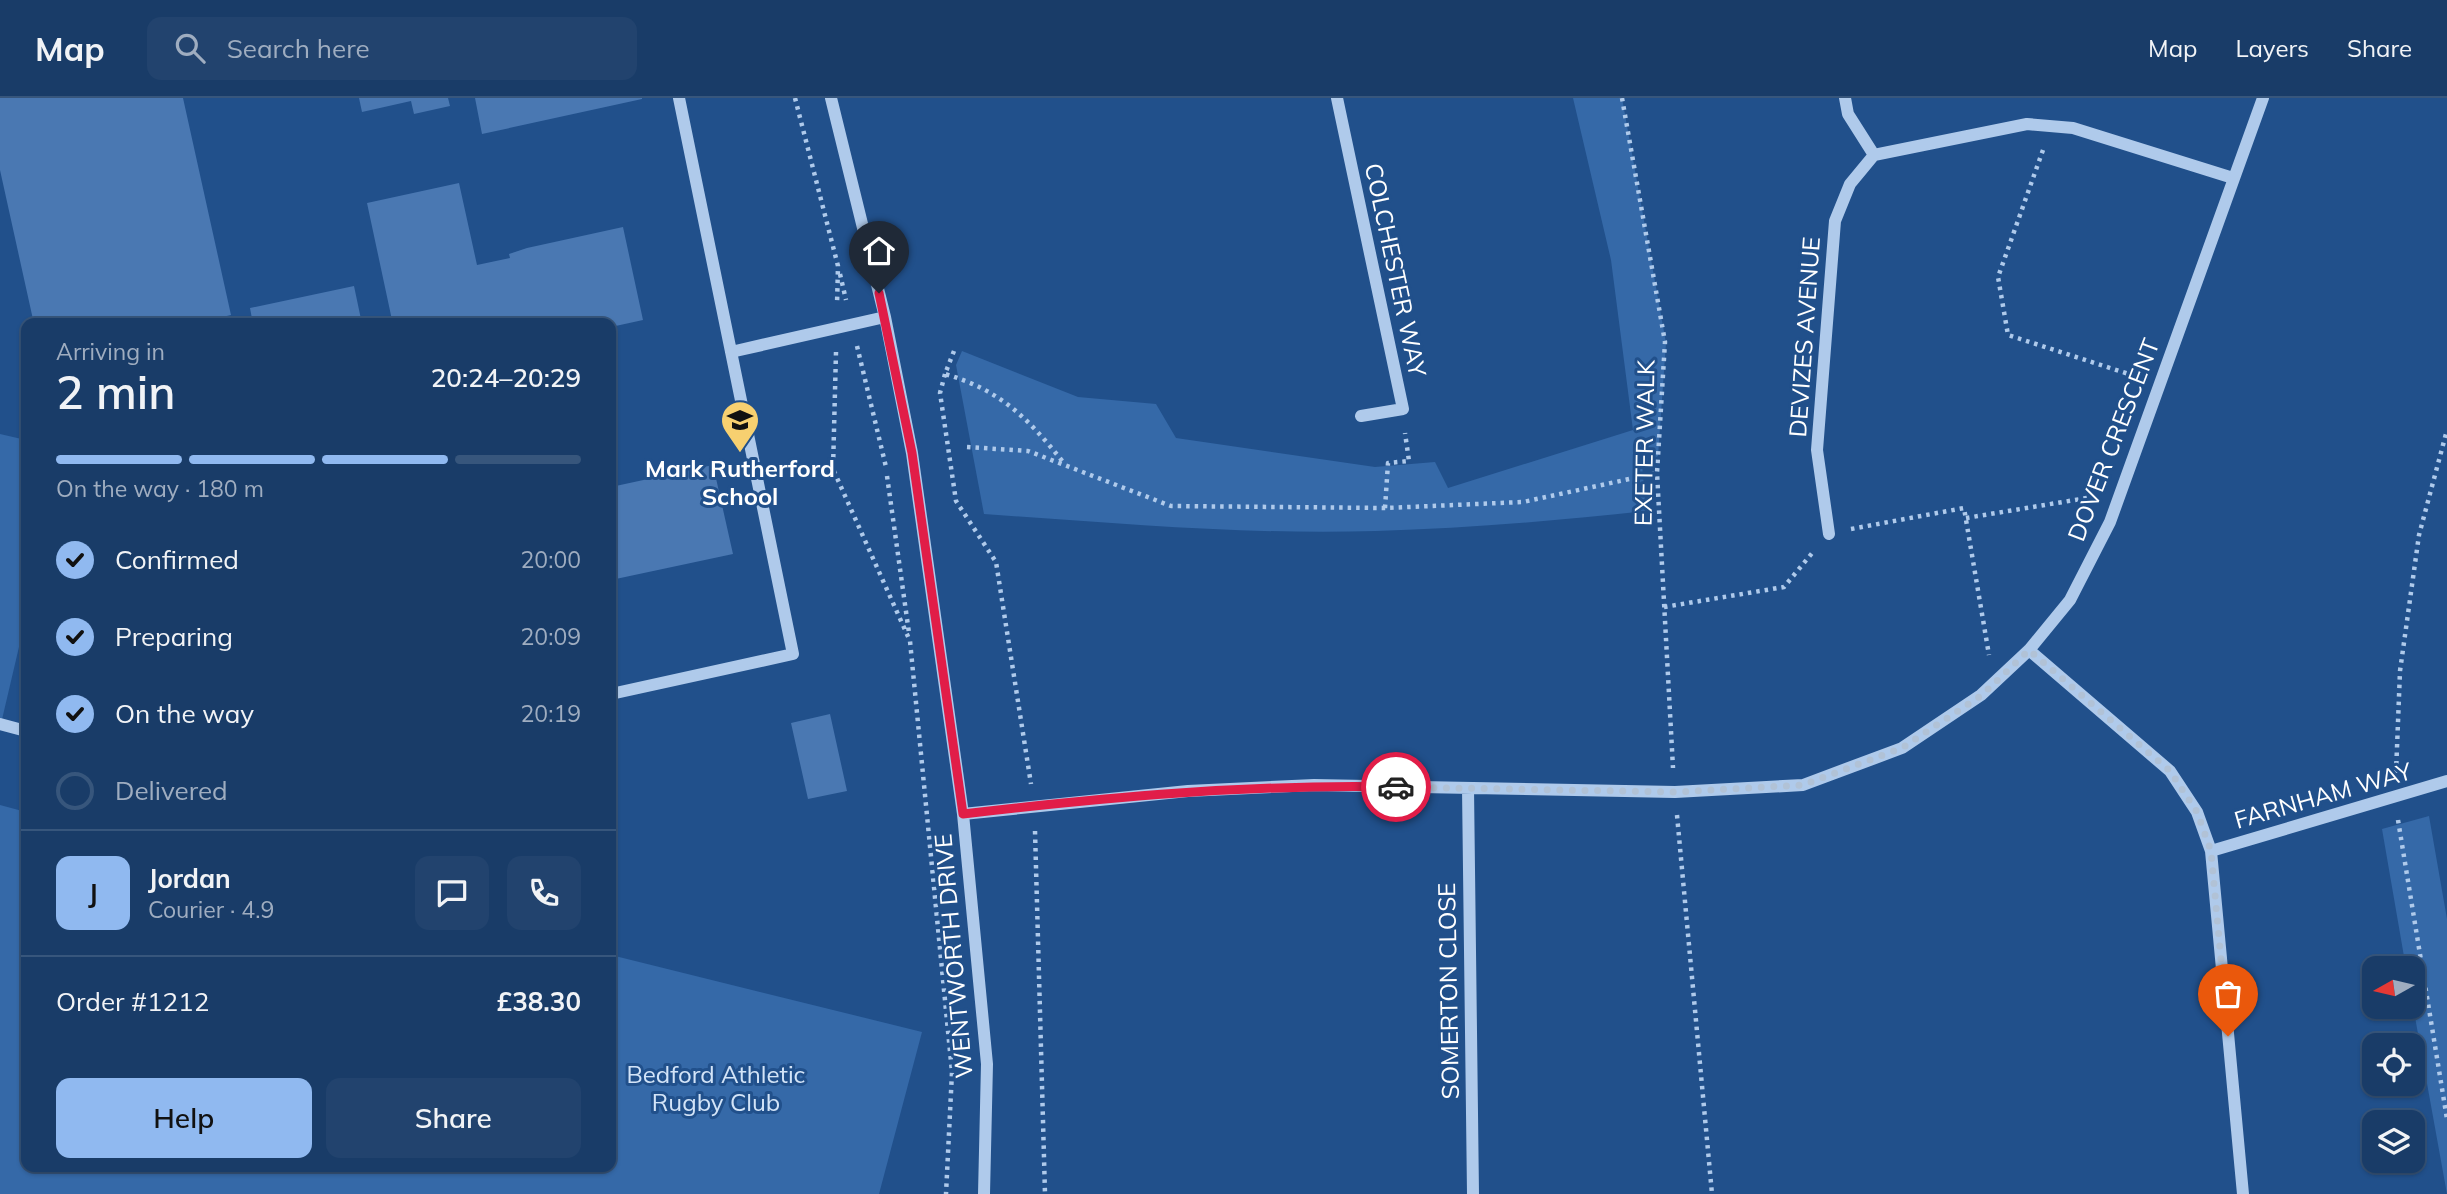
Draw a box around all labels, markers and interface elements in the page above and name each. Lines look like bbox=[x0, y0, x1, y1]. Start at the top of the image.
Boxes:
search box bbox=[147, 17, 637, 80]
text: Map bbox=[35, 28, 105, 69]
icon: search bbox=[171, 29, 209, 67]
text: Search here bbox=[227, 32, 370, 65]
text: Map bbox=[2148, 33, 2197, 63]
text: Layers bbox=[2235, 33, 2309, 63]
text: Share bbox=[2347, 33, 2412, 63]
street label: COLCHESTER WAY bbox=[1359, 160, 1433, 380]
pin bbox=[849, 221, 909, 293]
icon: home bbox=[860, 232, 898, 270]
street label: DEVIZES AVENUE bbox=[1782, 236, 1826, 438]
street label: DOVER CRESCENT bbox=[2061, 334, 2166, 545]
text: Arriving in bbox=[56, 337, 165, 366]
street label: EXETER WALK bbox=[1628, 359, 1660, 526]
text: 20:24–20:29 bbox=[431, 361, 581, 394]
text: 2 min bbox=[56, 363, 175, 421]
school or university icon: Mark Rutherford School bbox=[719, 399, 761, 454]
place label: Mark Rutherford School bbox=[645, 453, 835, 511]
text: On the way · 180 m bbox=[56, 474, 264, 503]
icon: check bbox=[56, 541, 94, 579]
text: Confirmed bbox=[115, 543, 239, 576]
text: 20:00 bbox=[521, 545, 581, 574]
icon: check bbox=[56, 618, 94, 656]
text: Preparing bbox=[115, 620, 233, 653]
text: 20:09 bbox=[521, 622, 581, 651]
icon: check bbox=[56, 695, 94, 733]
text: On the way bbox=[115, 697, 254, 730]
text: 20:19 bbox=[521, 699, 581, 728]
courier bbox=[1361, 752, 1431, 822]
street label: FARNHAM WAY bbox=[2231, 755, 2415, 835]
icon: car bbox=[1377, 768, 1415, 806]
text: Delivered bbox=[115, 774, 228, 807]
street label: WENTWORTH DRIVE bbox=[927, 833, 979, 1080]
button: chat bbox=[415, 856, 489, 930]
button: phone bbox=[507, 856, 581, 930]
text: Jordan bbox=[148, 862, 231, 895]
text: J bbox=[88, 877, 98, 910]
street label: SOMERTON CLOSE bbox=[1431, 882, 1465, 1100]
text: Courier · 4.9 bbox=[148, 895, 274, 924]
north arrow bbox=[2362, 956, 2426, 1018]
map controls bbox=[2362, 956, 2425, 1173]
pin bbox=[2198, 964, 2258, 1036]
icon: bag bbox=[2209, 975, 2247, 1013]
text: Order #1212 bbox=[56, 985, 209, 1018]
text: £38.30 bbox=[497, 985, 581, 1018]
button: locate bbox=[2362, 1033, 2425, 1096]
park label: Bedford Athletic Rugby Club bbox=[626, 1059, 806, 1117]
button: Help bbox=[56, 1078, 312, 1158]
button: Share bbox=[326, 1078, 581, 1158]
button: layers bbox=[2362, 1110, 2425, 1173]

